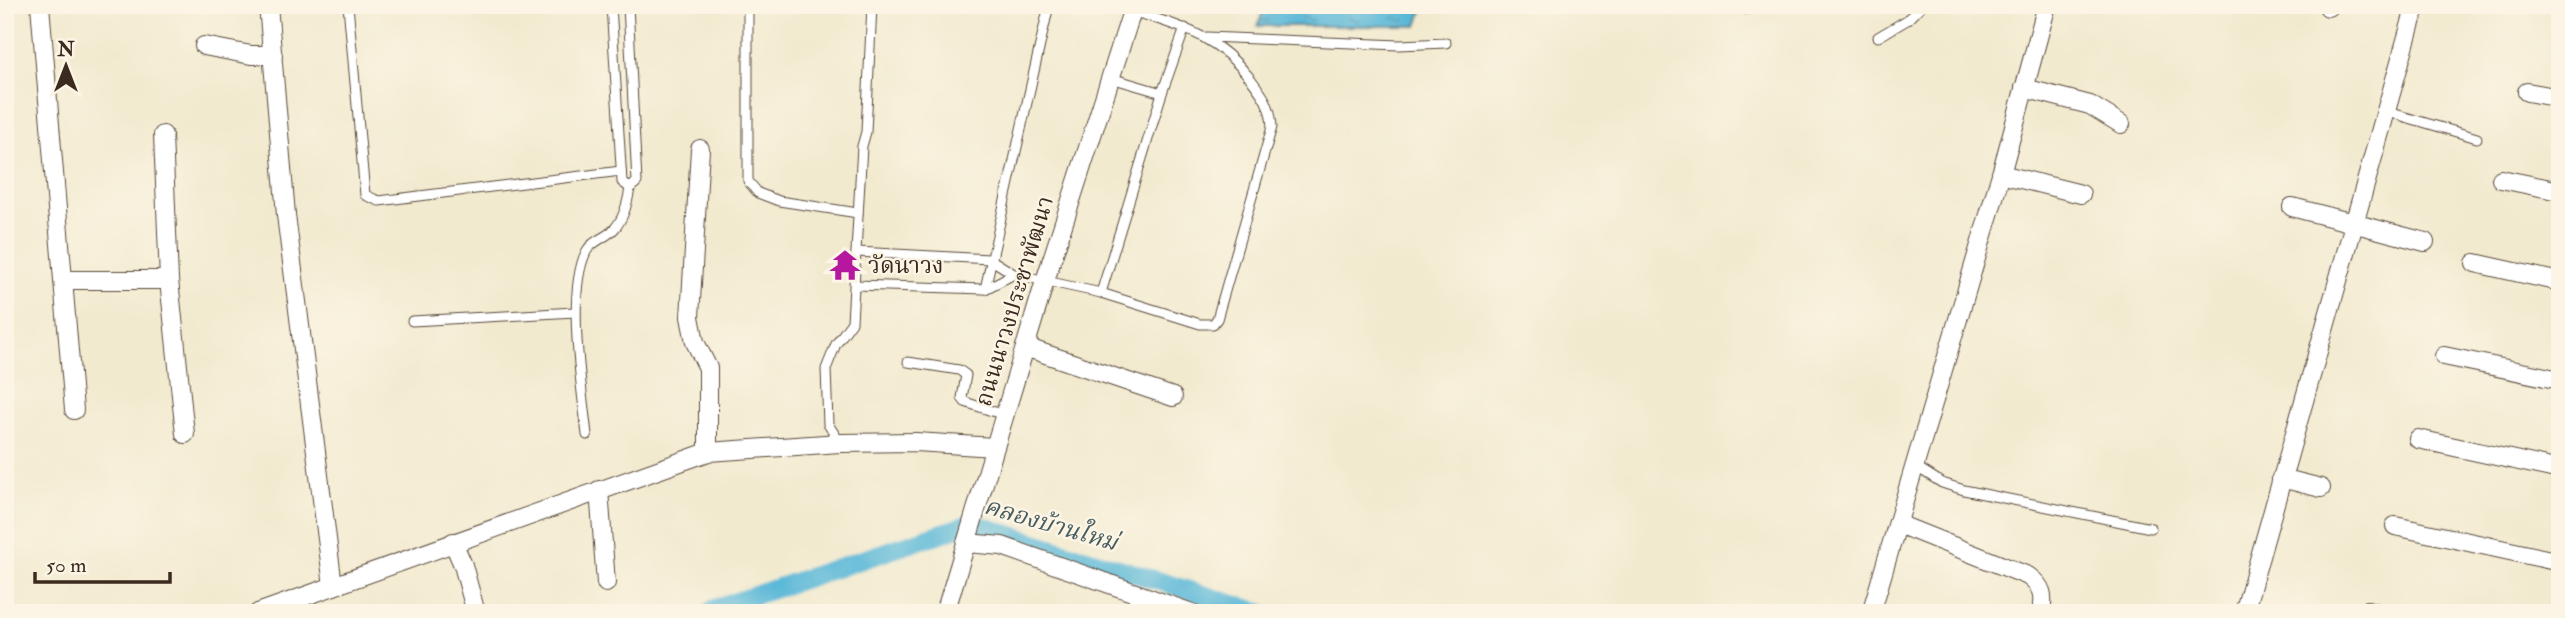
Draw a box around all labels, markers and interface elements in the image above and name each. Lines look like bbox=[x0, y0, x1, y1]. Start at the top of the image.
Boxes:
north arrow bbox=[32, 32, 102, 102]
text: N bbox=[56, 38, 75, 62]
street label: ถนนนาวงประชาพัฒนา bbox=[969, 193, 1060, 410]
temple icon: วัดนาวง bbox=[828, 248, 862, 282]
place label: วัดนาวง bbox=[868, 251, 944, 280]
water label: คลองบ้านใหม่ bbox=[980, 489, 1125, 559]
scale bar bbox=[35, 541, 170, 585]
text: 50 m bbox=[46, 552, 87, 579]

